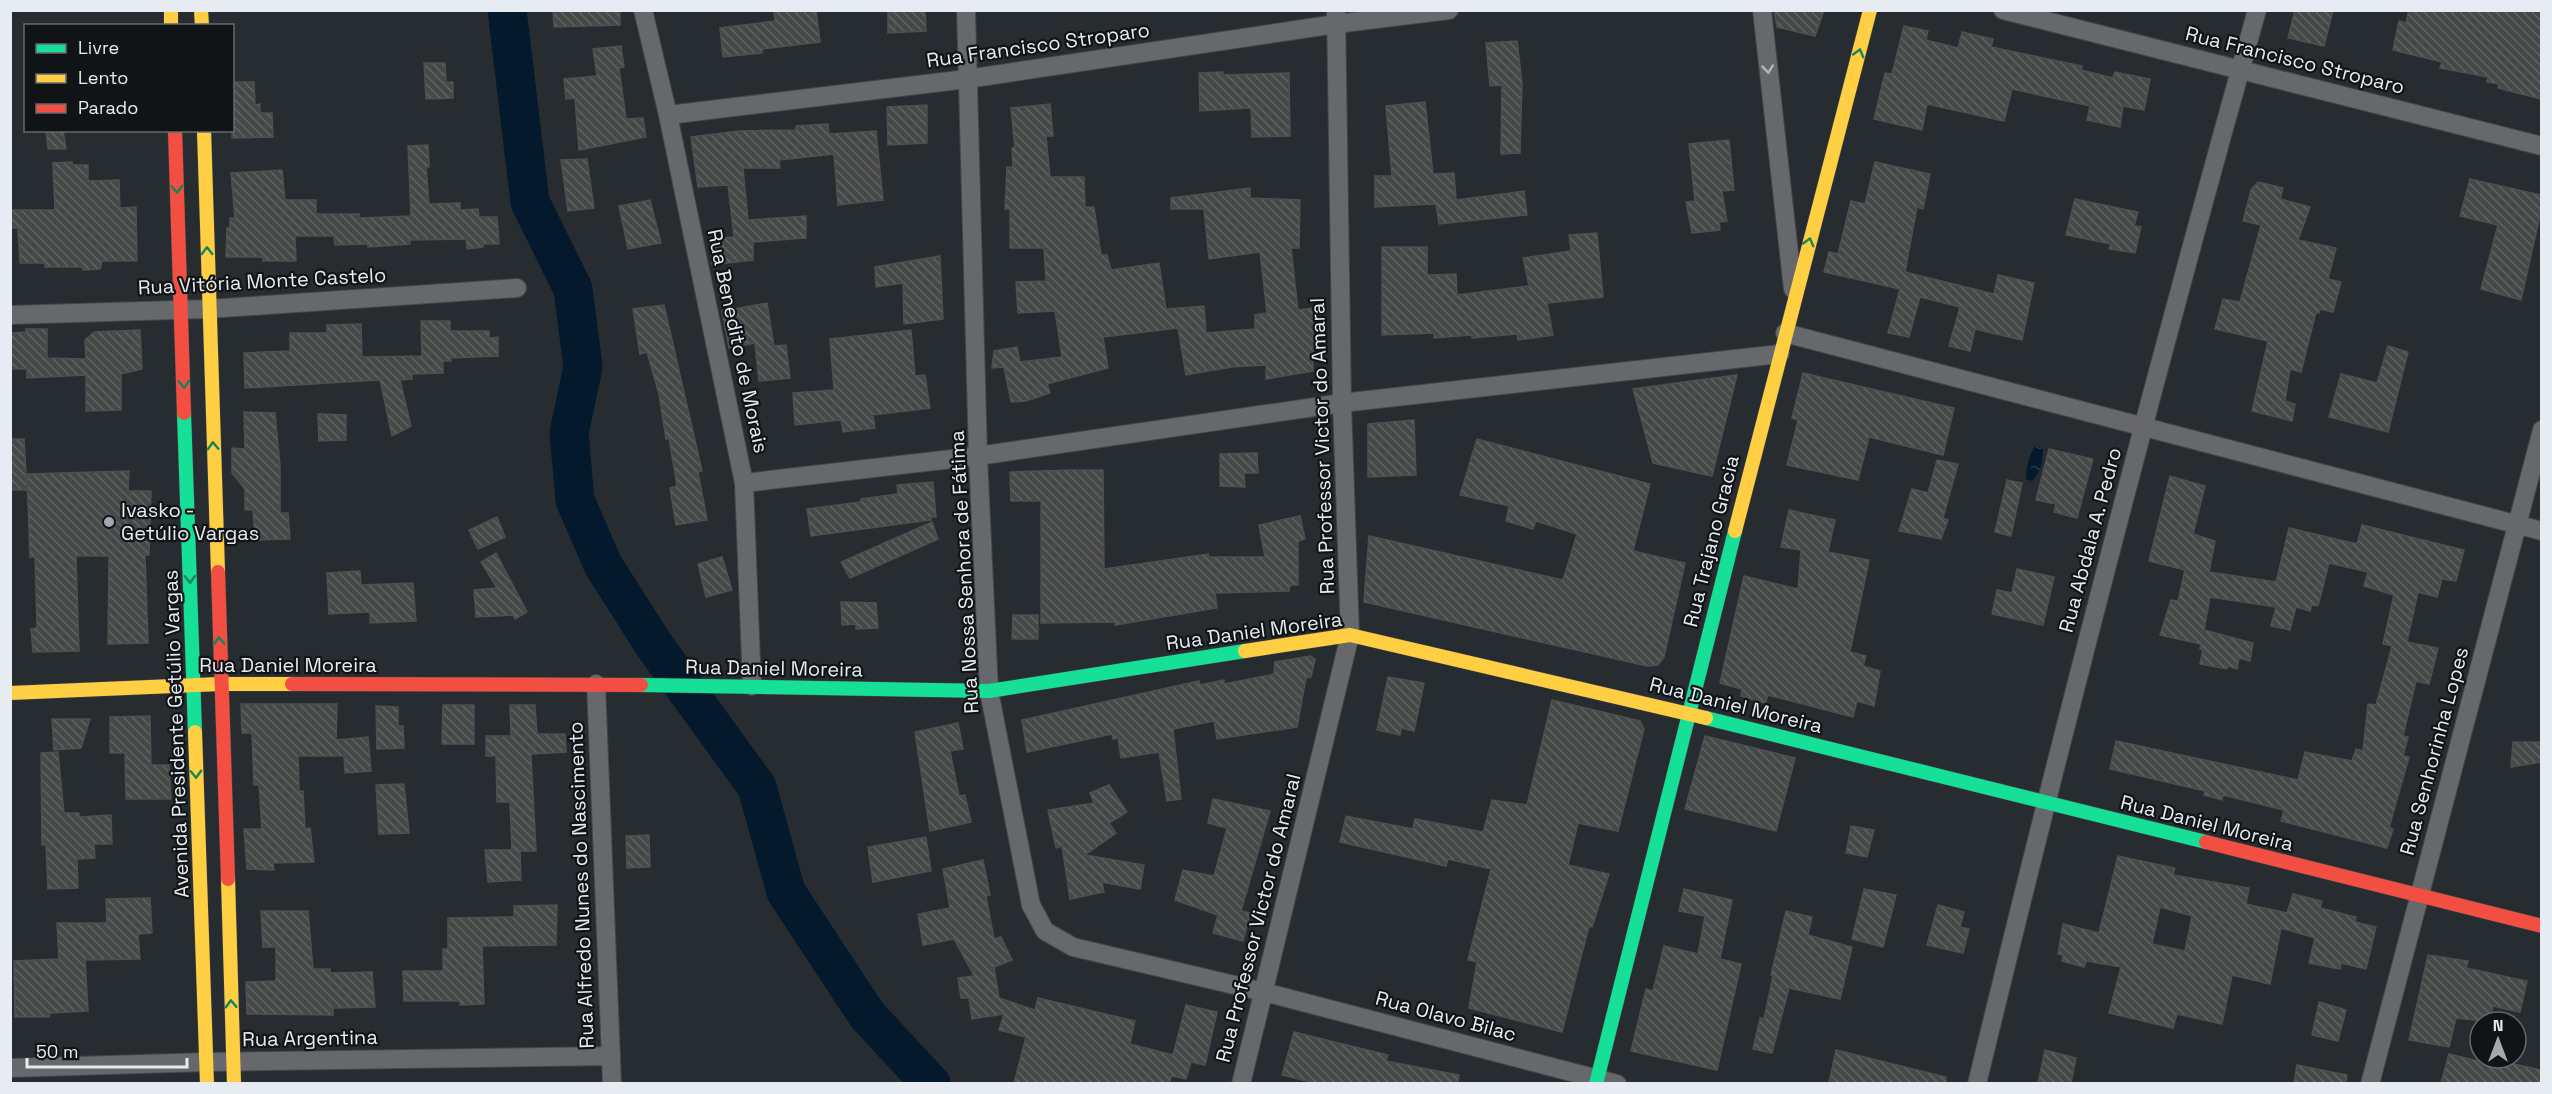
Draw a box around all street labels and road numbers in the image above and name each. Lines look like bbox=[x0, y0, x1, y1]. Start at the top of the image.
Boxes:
street label: Rua Francisco Stroparo bbox=[925, 16, 1151, 74]
street label: Rua Francisco Stroparo bbox=[2183, 20, 2407, 100]
street label: Rua Benedito de Morais bbox=[702, 227, 774, 455]
street label: Rua Vitória Monte Castelo bbox=[137, 262, 387, 300]
street label: Rua Professor Victor do Amaral bbox=[1304, 297, 1340, 595]
street label: Rua Nossa Senhora de Fátima bbox=[944, 430, 984, 714]
street label: Rua Abdala A. Pedro bbox=[2053, 445, 2127, 635]
street label: Rua Trajano Gracia bbox=[1677, 452, 1745, 630]
street label: Avenida Presidente Getúlio Vargas bbox=[157, 569, 195, 899]
street label: Rua Daniel Moreira bbox=[1164, 606, 1344, 656]
street label: Rua Senhorinha Lopes bbox=[2394, 644, 2474, 858]
street label: Rua Daniel Moreira bbox=[199, 652, 377, 678]
street label: Rua Daniel Moreira bbox=[685, 653, 863, 683]
street label: Rua Daniel Moreira bbox=[1647, 671, 1825, 739]
street label: Rua Alfredo Nunes do Nascimento bbox=[562, 721, 600, 1049]
street label: Rua Professor Victor do Amaral bbox=[1210, 771, 1306, 1065]
street label: Rua Daniel Moreira bbox=[2118, 789, 2296, 857]
street label: Rua Olavo Bilac bbox=[1373, 985, 1519, 1047]
street label: Rua Argentina bbox=[242, 1024, 378, 1052]

